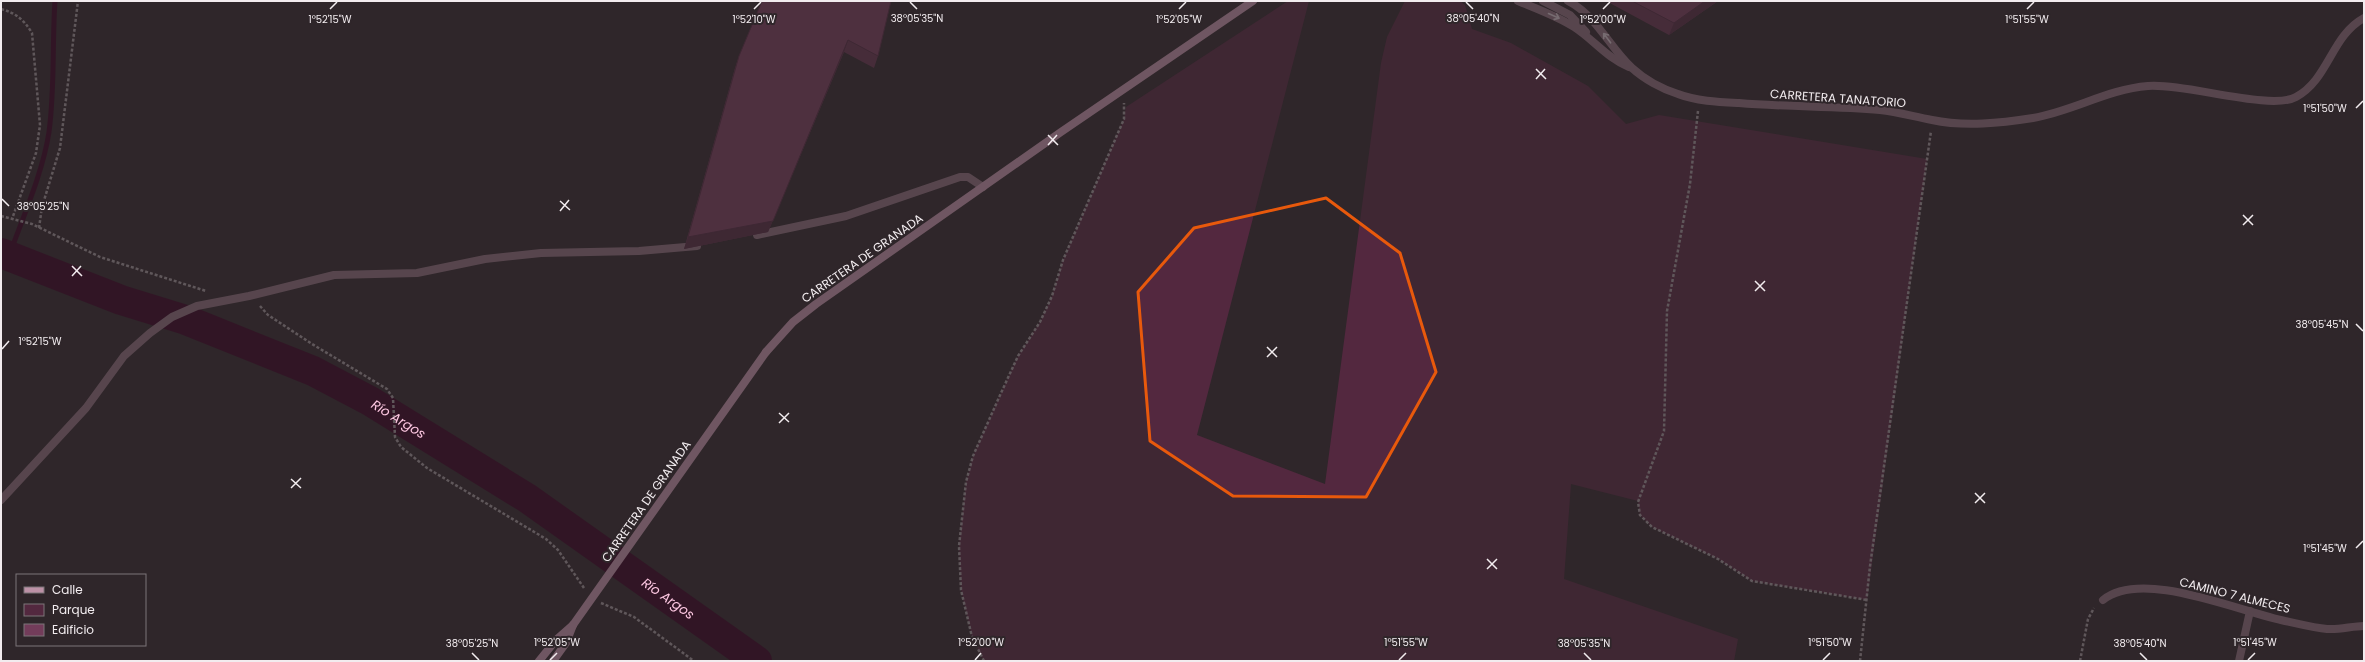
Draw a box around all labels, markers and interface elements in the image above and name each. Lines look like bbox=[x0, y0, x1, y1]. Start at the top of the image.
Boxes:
text: 38°05'35"N bbox=[891, 11, 943, 26]
text: 38°05'40"N bbox=[1447, 11, 1499, 26]
text: 1°52'15"W bbox=[308, 12, 352, 27]
text: 1°52'10"W bbox=[732, 12, 776, 27]
text: 1°52'05"W bbox=[1156, 12, 1202, 27]
text: 1°52'00"W bbox=[1580, 12, 1626, 27]
text: 1°51'55"W bbox=[2005, 12, 2049, 27]
one-way arrow bbox=[1548, 13, 1560, 20]
one-way arrow bbox=[1603, 33, 1611, 44]
street label: CARRETERA TANATORIO bbox=[1770, 85, 1906, 111]
text: 1°51'50"W bbox=[2303, 101, 2347, 116]
text: 38°05'25"N bbox=[17, 199, 69, 214]
street label: CARRETERA DE GRANADA bbox=[798, 209, 926, 307]
text: 38°05'45"N bbox=[2296, 317, 2348, 332]
text: 1°52'15"W bbox=[18, 334, 62, 349]
water label: Río Argos bbox=[368, 395, 430, 443]
street label: CARRETERA DE GRANADA bbox=[597, 437, 695, 565]
text: 1°51'45"W bbox=[2303, 541, 2347, 556]
water label: Río Argos bbox=[638, 573, 699, 624]
street label: CAMINO 7 ALMECES bbox=[2178, 573, 2292, 617]
legend bbox=[16, 574, 146, 646]
text: Calle bbox=[52, 581, 83, 598]
text: Parque bbox=[52, 601, 95, 618]
text: Edificio bbox=[52, 621, 94, 638]
text: 1°52'05"W bbox=[534, 635, 580, 650]
text: 1°52'00"W bbox=[958, 635, 1004, 650]
text: 1°51'55"W bbox=[1384, 635, 1428, 650]
text: 1°51'50"W bbox=[1808, 635, 1852, 650]
text: 1°51'45"W bbox=[2233, 635, 2277, 650]
text: 38°05'25"N bbox=[446, 636, 498, 651]
text: 38°05'35"N bbox=[1558, 636, 1610, 651]
text: 38°05'40"N bbox=[2114, 636, 2166, 651]

